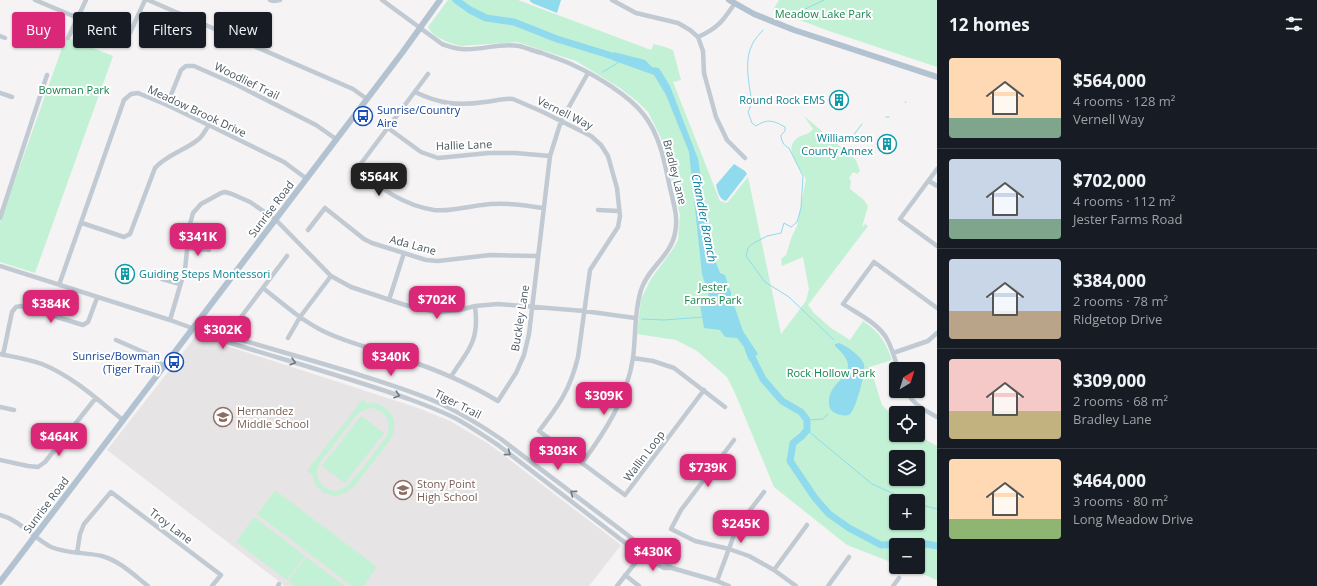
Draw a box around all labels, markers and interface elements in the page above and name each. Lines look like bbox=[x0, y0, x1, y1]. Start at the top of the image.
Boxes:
park label: Meadow Lake Park bbox=[775, 6, 872, 21]
chip: Buy bbox=[12, 12, 65, 48]
chip: Rent bbox=[73, 12, 131, 48]
chip: Filters bbox=[139, 12, 206, 48]
chip: New bbox=[214, 12, 272, 48]
text: 12 homes bbox=[949, 13, 1030, 36]
icon: filters bbox=[1283, 13, 1305, 35]
street label: Woodlief Trail bbox=[212, 58, 282, 103]
text: $564,000 bbox=[1073, 69, 1146, 92]
icon: home bbox=[981, 74, 1029, 122]
street label: Meadow Brook Drive bbox=[145, 81, 249, 140]
park label: Bowman Park bbox=[38, 82, 110, 97]
building icon: Round Rock EMS bbox=[828, 89, 850, 111]
place label: Round Rock EMS bbox=[739, 92, 825, 107]
text: 4 rooms · 128 m² bbox=[1073, 92, 1175, 110]
street label: Vernell Way bbox=[535, 93, 596, 133]
place label: Sunrise/Country Aire bbox=[377, 102, 461, 130]
bus stop icon: Sunrise/Country Aire bbox=[352, 105, 374, 127]
text: Vernell Way bbox=[1073, 110, 1144, 128]
place label: Williamson County Annex bbox=[801, 130, 873, 158]
building icon: Williamson County Annex bbox=[876, 133, 898, 155]
street label: Hallie Lane bbox=[436, 136, 492, 153]
street label: Bradley Lane bbox=[660, 138, 691, 206]
pin: $564K bbox=[351, 163, 407, 197]
text: $564K bbox=[360, 167, 398, 185]
text: $702,000 bbox=[1073, 169, 1146, 192]
water label: Chandler Branch bbox=[688, 172, 721, 264]
icon: home bbox=[981, 175, 1029, 223]
street label: Sunrise Road bbox=[244, 177, 297, 240]
text: 4 rooms · 112 m² bbox=[1073, 192, 1175, 210]
text: Jester Farms Road bbox=[1073, 210, 1182, 228]
pin: $341K bbox=[170, 223, 226, 257]
text: $341K bbox=[179, 227, 217, 245]
street label: Ada Lane bbox=[388, 231, 438, 258]
building icon: Guiding Steps Montessori bbox=[114, 263, 136, 285]
place label: Guiding Steps Montessori bbox=[139, 266, 270, 281]
text: $384,000 bbox=[1073, 269, 1146, 292]
icon: home bbox=[981, 275, 1029, 323]
park label: Jester Farms Park bbox=[684, 279, 742, 307]
street label: Buckley Lane bbox=[507, 284, 532, 352]
pin: $702K bbox=[409, 286, 465, 320]
pin: $384K bbox=[23, 290, 79, 324]
text: $702K bbox=[418, 290, 456, 308]
text: 2 rooms · 78 m² bbox=[1073, 292, 1168, 310]
text: $384K bbox=[32, 294, 70, 312]
text: Ridgetop Drive bbox=[1073, 310, 1162, 328]
pin: $302K bbox=[195, 316, 251, 350]
text: $302K bbox=[204, 320, 242, 338]
pin: $340K bbox=[363, 343, 419, 377]
text: $340K bbox=[372, 347, 410, 365]
place label: Sunrise/Bowman (Tiger Trail) bbox=[72, 348, 160, 376]
bus stop icon: Sunrise/Bowman (Tiger Trail) bbox=[163, 351, 185, 373]
one-way arrow bbox=[290, 358, 296, 366]
north arrow bbox=[889, 362, 925, 398]
map controls bbox=[889, 362, 925, 574]
park label: Rock Hollow Park bbox=[787, 365, 876, 380]
text: $309,000 bbox=[1073, 369, 1146, 392]
icon: home bbox=[981, 375, 1029, 423]
pin: $309K bbox=[576, 382, 632, 416]
street label: Tiger Trail bbox=[432, 385, 484, 422]
text: $309K bbox=[585, 386, 623, 404]
one-way arrow bbox=[393, 390, 400, 399]
text: 2 rooms · 68 m² bbox=[1073, 392, 1168, 410]
place label: Hernandez Middle School bbox=[237, 403, 309, 431]
school or university icon: Hernandez Middle School bbox=[212, 406, 234, 428]
button: locate bbox=[889, 406, 925, 442]
text: Bradley Lane bbox=[1073, 410, 1152, 428]
pin: $464K bbox=[31, 423, 87, 457]
text: $464K bbox=[40, 427, 78, 445]
street label: Wallin Loop bbox=[620, 427, 668, 484]
pin: $303K bbox=[530, 437, 586, 471]
text: $303K bbox=[539, 441, 577, 459]
one-way arrow bbox=[504, 448, 511, 455]
button: layers bbox=[889, 450, 925, 486]
pin: $739K bbox=[680, 454, 736, 488]
text: $739K bbox=[689, 458, 727, 476]
text: $464,000 bbox=[1073, 469, 1146, 492]
street label: Sunrise Road bbox=[19, 473, 72, 536]
icon: home bbox=[981, 475, 1029, 523]
place label: Stony Point High School bbox=[417, 476, 478, 504]
school or university icon: Stony Point High School bbox=[392, 479, 414, 501]
one-way arrow bbox=[571, 491, 578, 498]
text: 3 rooms · 80 m² bbox=[1073, 492, 1168, 510]
button: + bbox=[889, 494, 925, 530]
street label: Troy Lane bbox=[147, 504, 196, 547]
pin: $245K bbox=[713, 510, 769, 544]
text: Long Meadow Drive bbox=[1073, 510, 1193, 528]
text: $245K bbox=[722, 514, 760, 532]
pin: $430K bbox=[625, 538, 681, 572]
button: − bbox=[889, 538, 925, 574]
text: $430K bbox=[634, 542, 672, 560]

